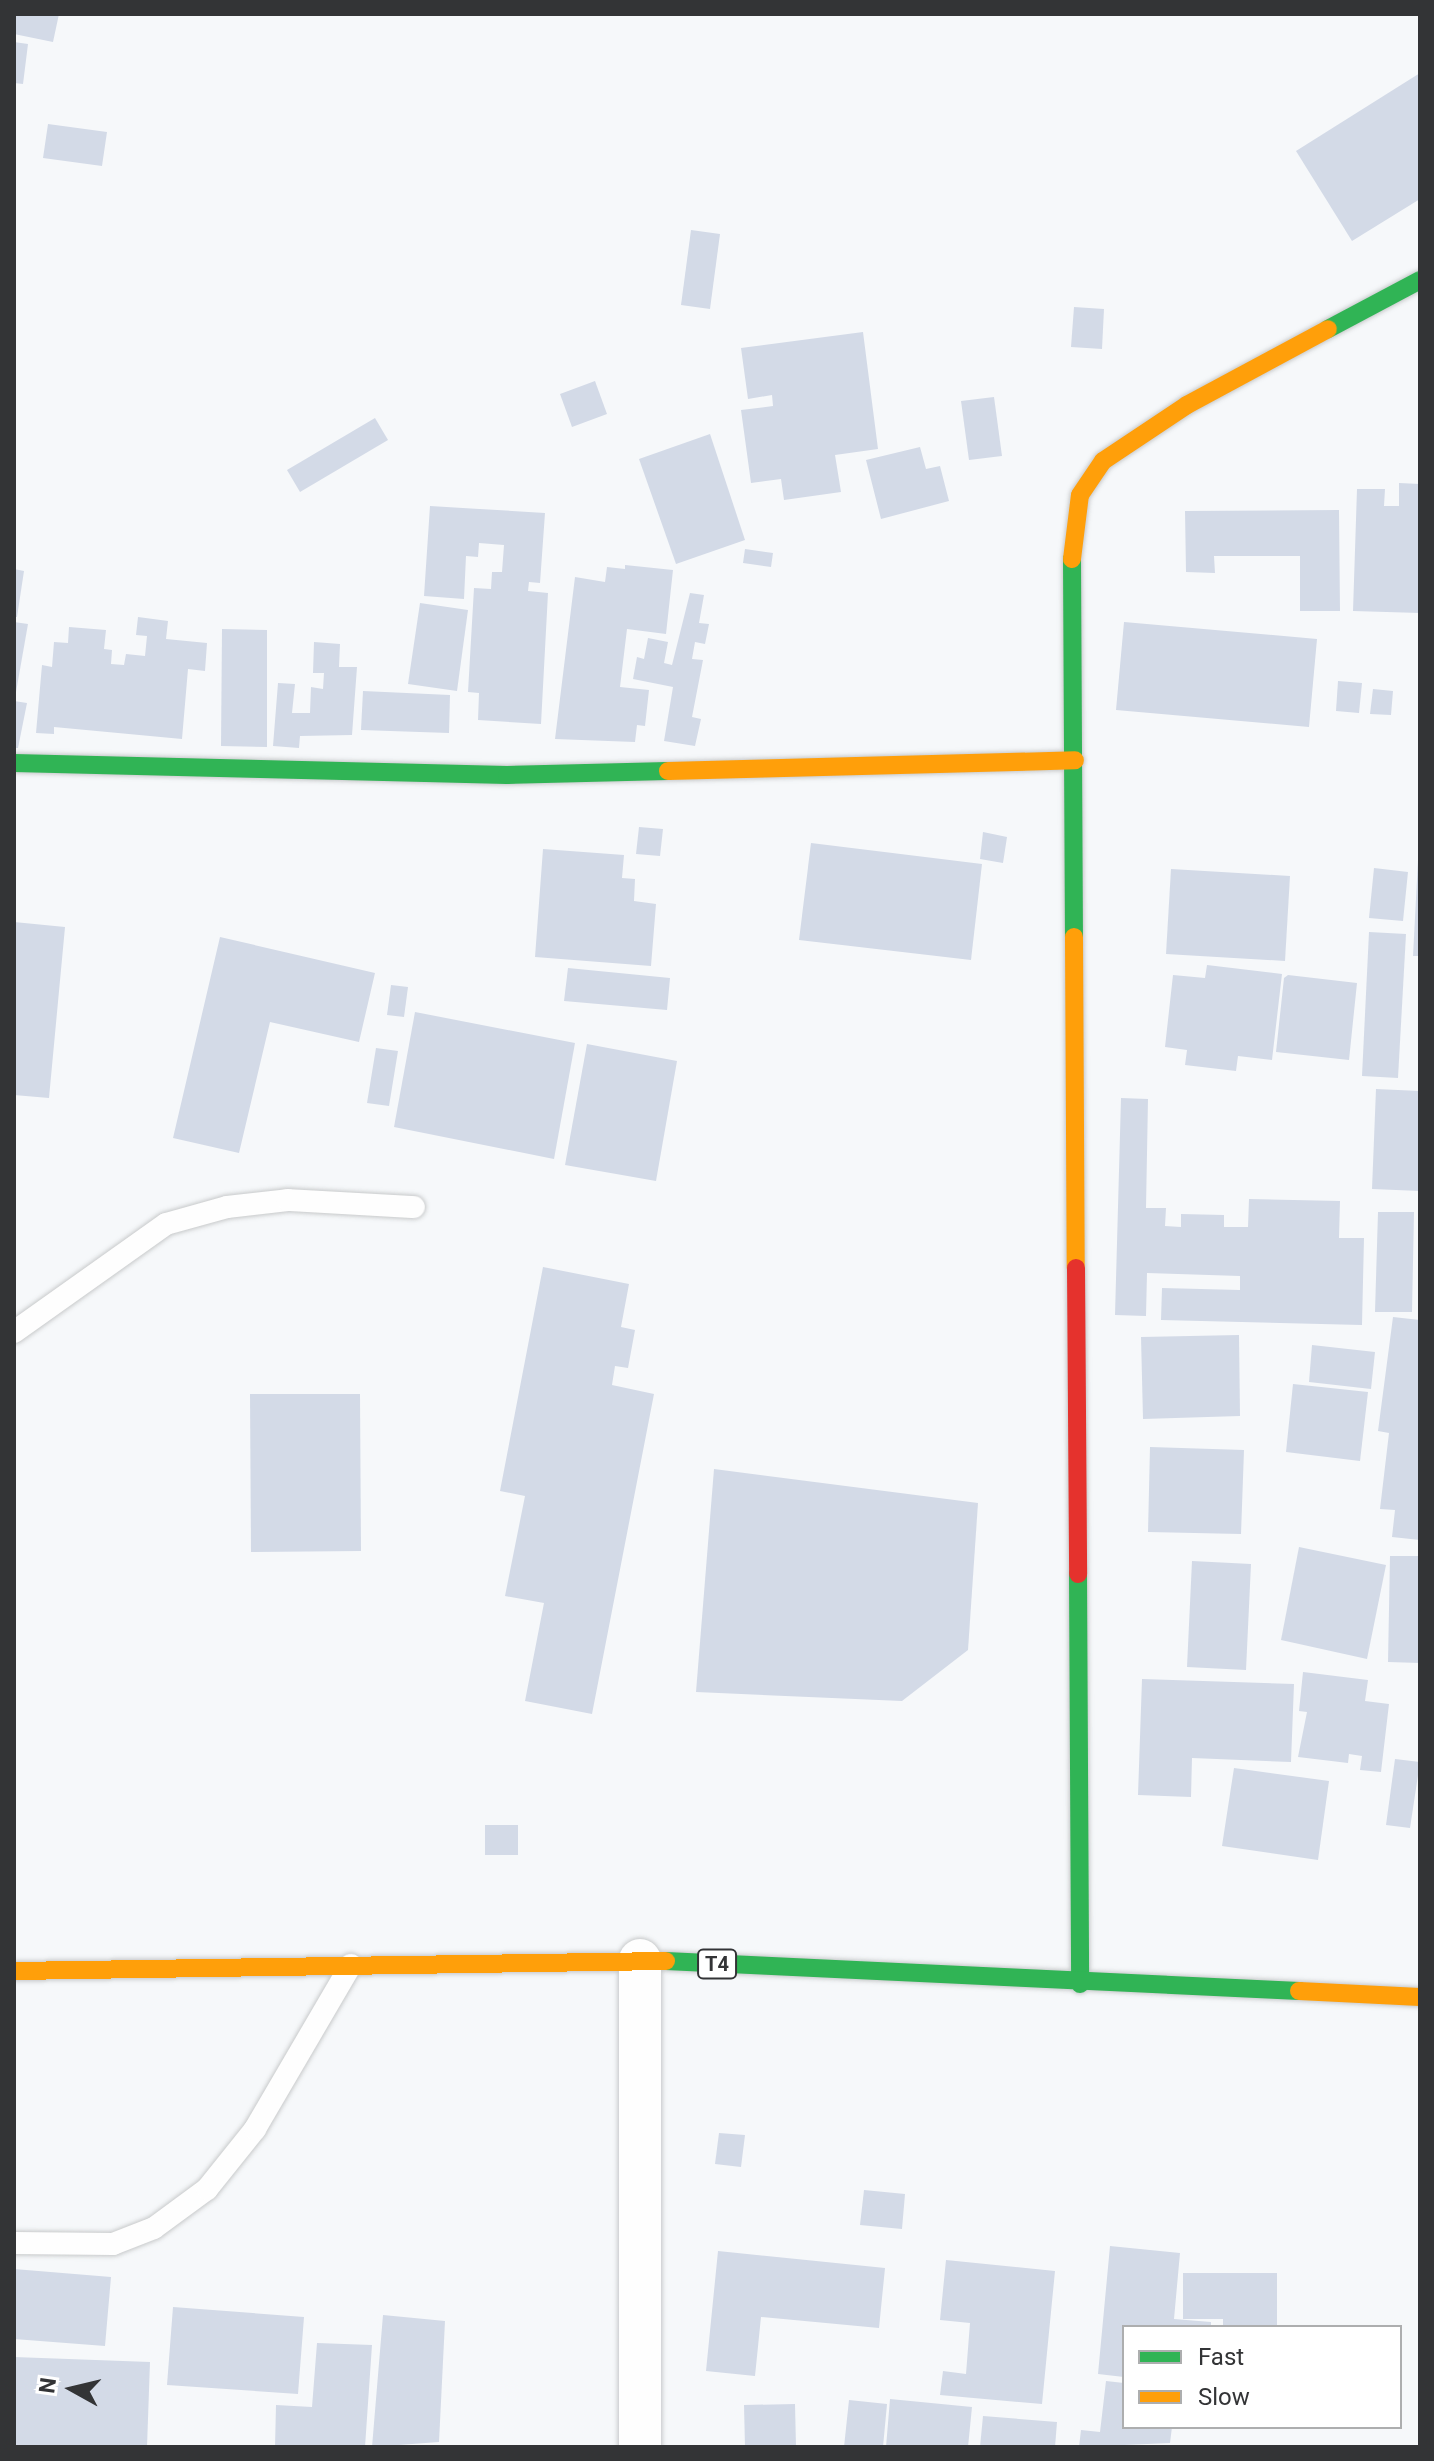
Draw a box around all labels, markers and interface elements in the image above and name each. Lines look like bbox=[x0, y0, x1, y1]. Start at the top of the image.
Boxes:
road number: T4 bbox=[697, 1948, 737, 1980]
legend bbox=[1122, 2325, 1402, 2429]
text: Fast bbox=[1198, 2343, 1244, 2371]
north arrow bbox=[32, 2349, 112, 2429]
text: N bbox=[34, 2376, 61, 2395]
text: Slow bbox=[1198, 2383, 1250, 2411]

